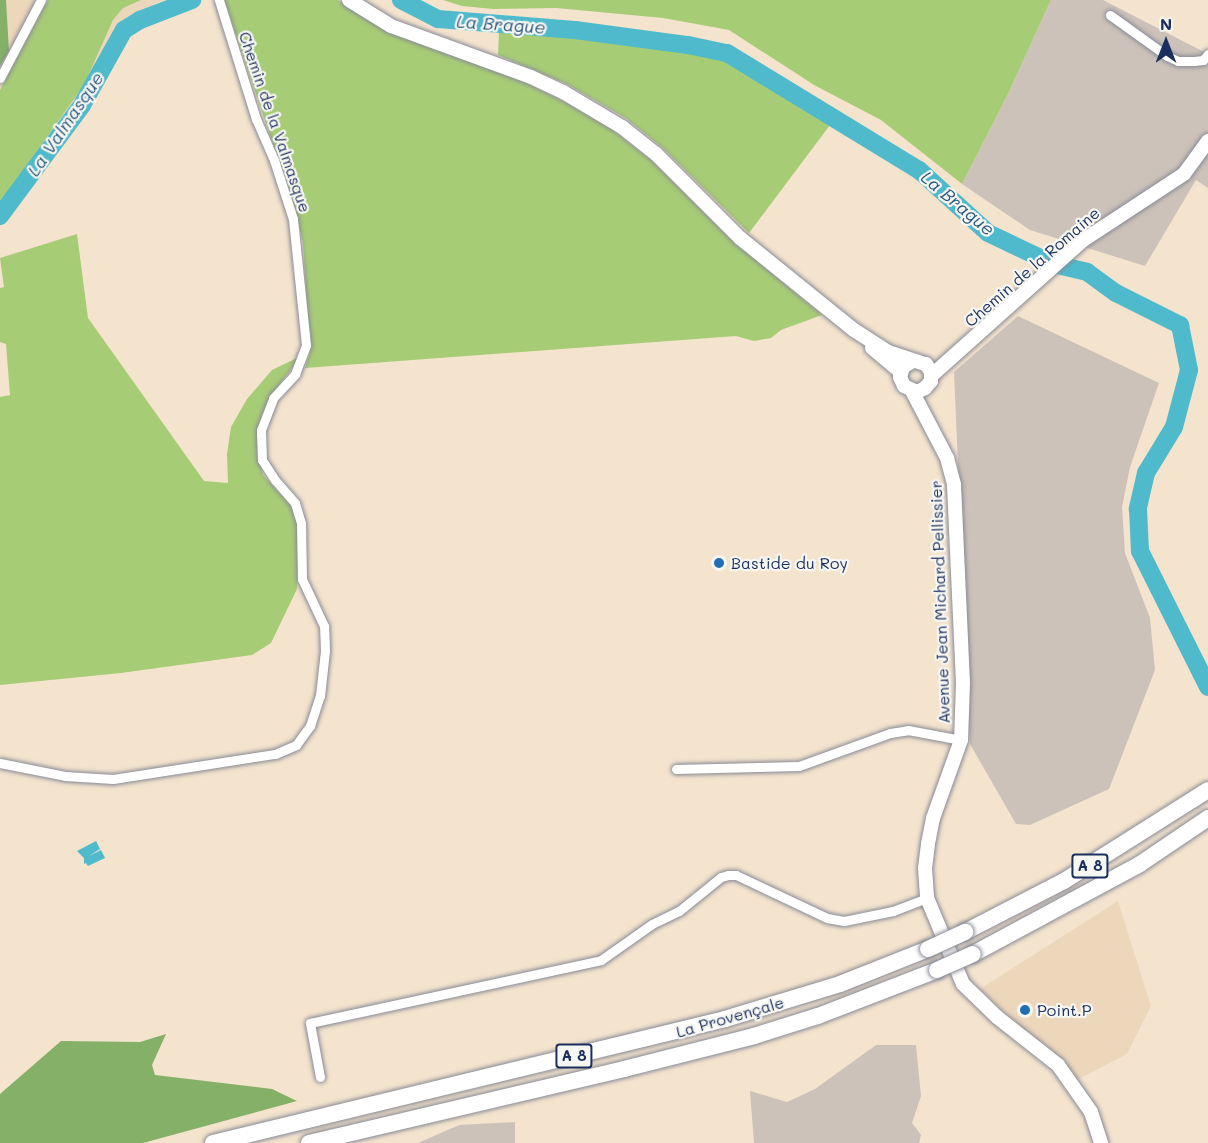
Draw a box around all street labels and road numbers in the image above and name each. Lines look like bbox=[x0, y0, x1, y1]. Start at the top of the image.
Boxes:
street label: Chemin de la Valmasque bbox=[235, 29, 315, 215]
street label: Chemin de la Romaine bbox=[961, 203, 1103, 331]
street label: Avenue Jean Michard Pellissier bbox=[926, 480, 954, 724]
road number: A 8 bbox=[1070, 854, 1110, 878]
street label: La Provençale bbox=[674, 992, 786, 1042]
road number: A 8 bbox=[554, 1044, 594, 1068]

